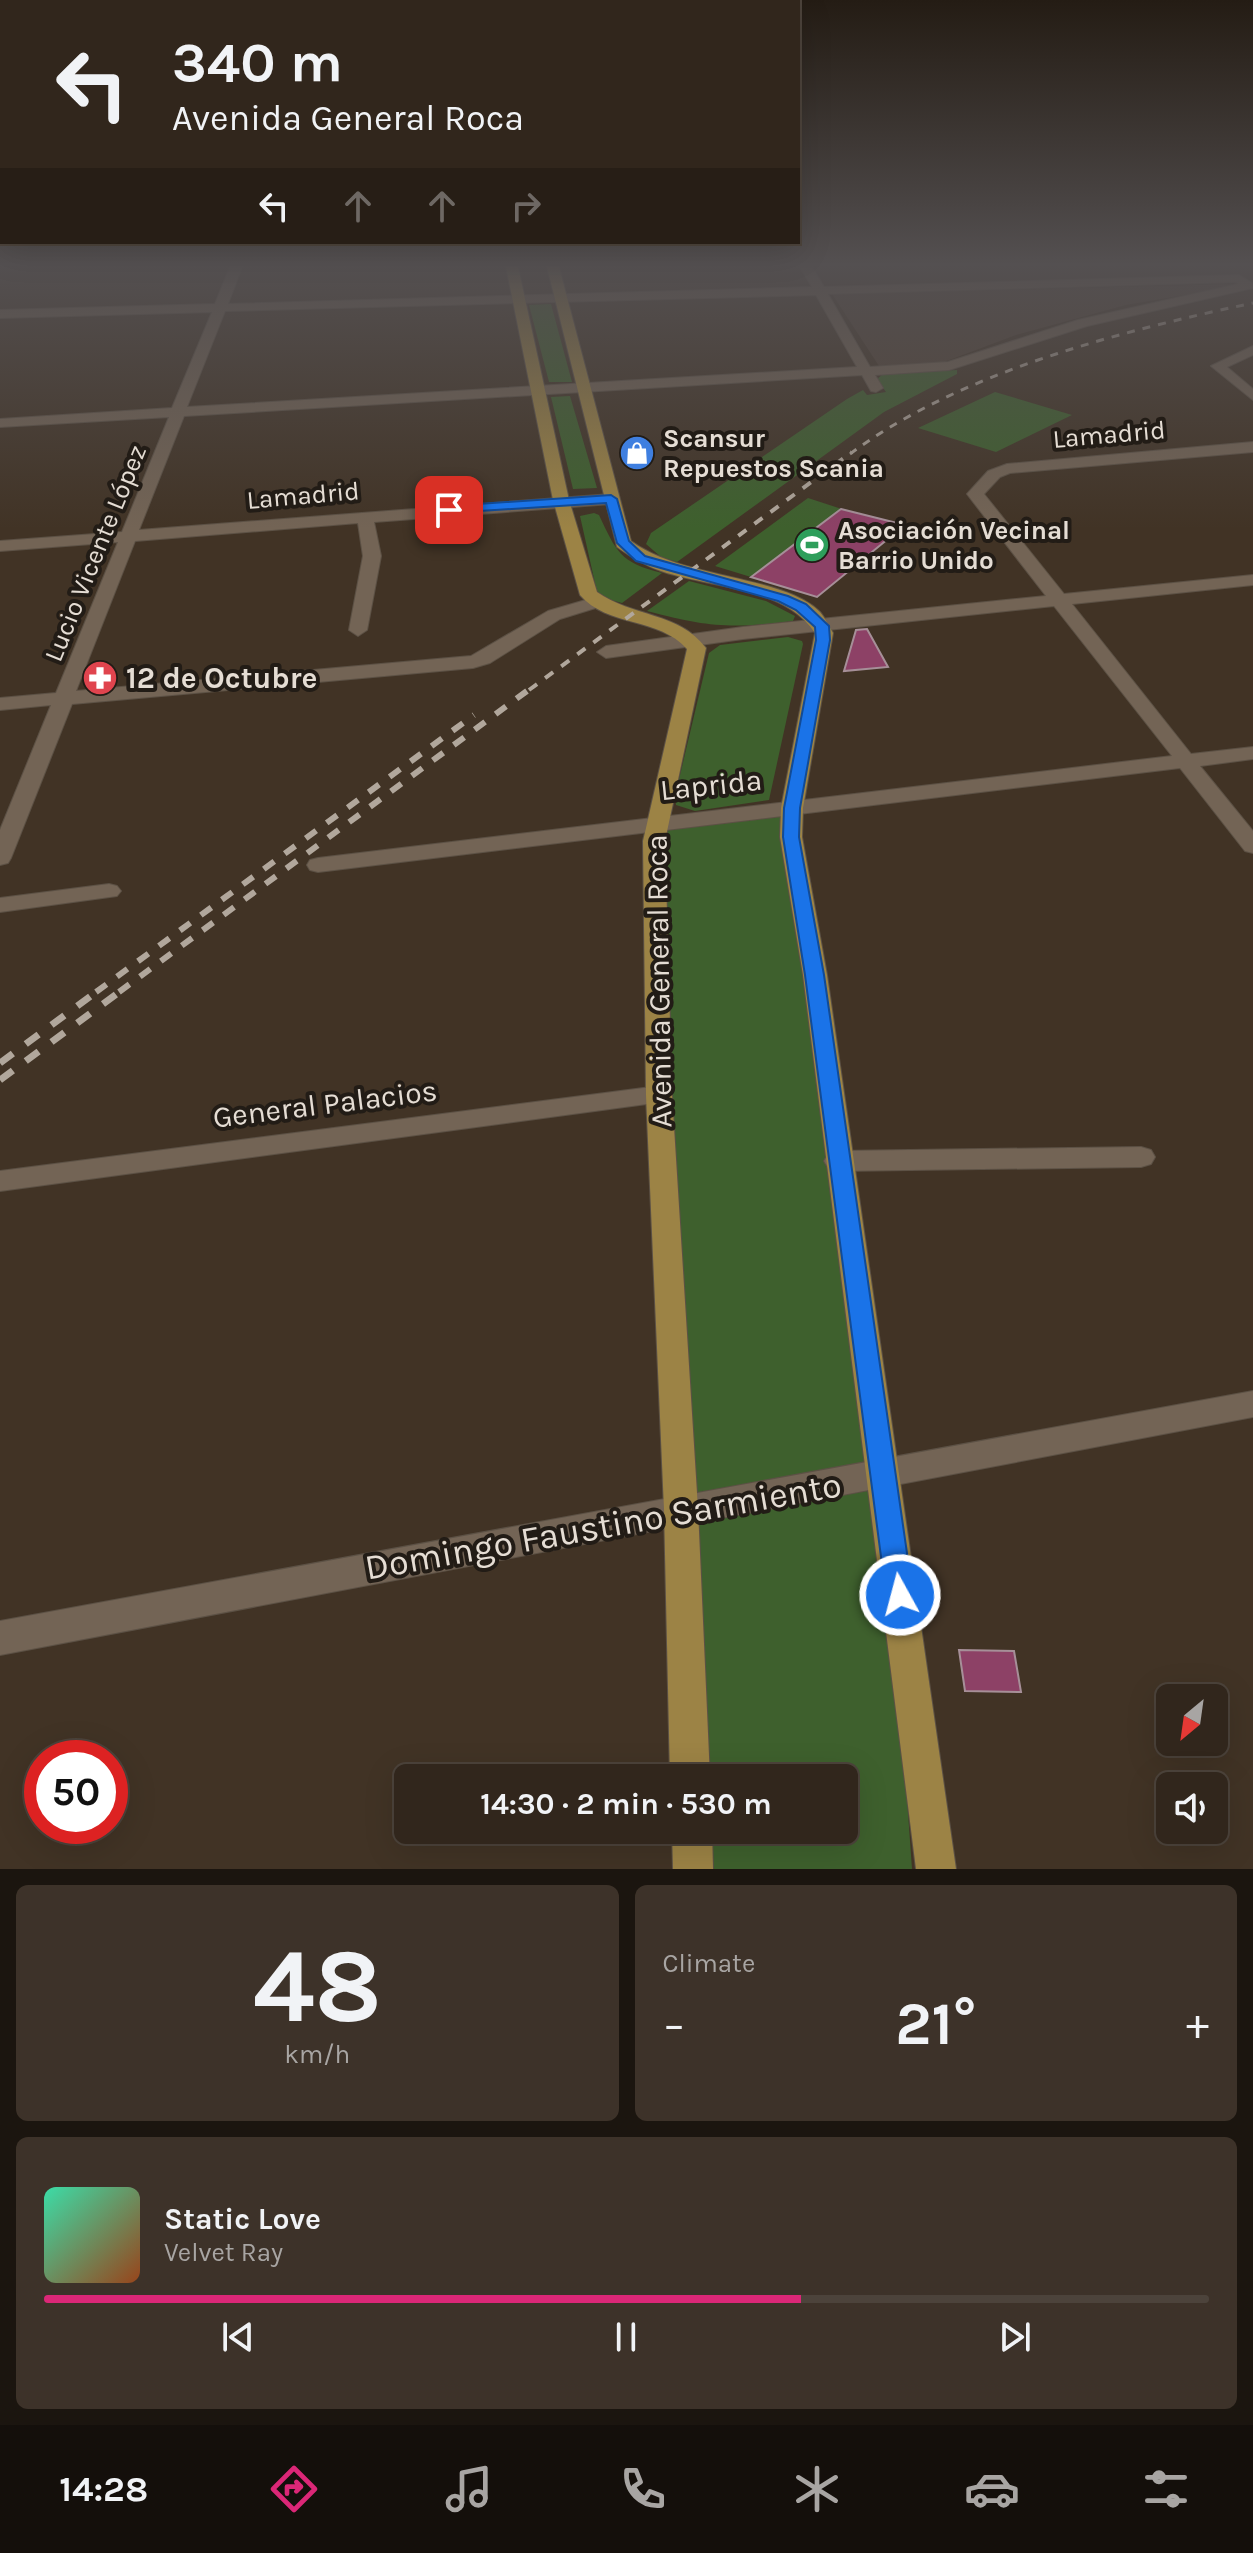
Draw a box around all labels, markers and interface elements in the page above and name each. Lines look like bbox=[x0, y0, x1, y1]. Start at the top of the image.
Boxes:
text: 340 m bbox=[172, 30, 343, 95]
icon: left bbox=[40, 32, 144, 136]
text: Avenida General Roca bbox=[172, 97, 524, 139]
icon: left bbox=[252, 184, 296, 228]
icon: ahead bbox=[336, 184, 380, 228]
icon: ahead bbox=[420, 184, 464, 228]
icon: right bbox=[504, 184, 548, 228]
street label: Lamadrid bbox=[1051, 414, 1167, 455]
place label: Scansur Repuestos Scania bbox=[663, 423, 884, 484]
shop icon: Scansur Repuestos Scania bbox=[618, 434, 656, 472]
street label: Lucio Vicente López bbox=[38, 440, 153, 666]
street label: Lamadrid bbox=[245, 475, 361, 516]
pin bbox=[415, 476, 483, 544]
icon: arrive bbox=[427, 488, 471, 532]
place label: Asociación Vecinal Barrio Unido bbox=[838, 515, 1070, 576]
sports icon: Asociación Vecinal Barrio Unido bbox=[793, 526, 831, 564]
pharmacy icon: 12 de Octubre bbox=[81, 659, 119, 697]
place label: 12 de Octubre bbox=[126, 660, 317, 696]
street label: Laprida bbox=[658, 762, 764, 808]
street label: Avenida General Roca bbox=[638, 834, 680, 1128]
street label: General Palacios bbox=[211, 1072, 439, 1136]
street label: Domingo Faustino Sarmiento bbox=[362, 1463, 845, 1589]
position arrow bbox=[858, 1553, 942, 1637]
north arrow bbox=[1156, 1684, 1228, 1756]
map controls bbox=[1156, 1684, 1228, 1844]
speed limit sign: 50 bbox=[24, 1740, 128, 1844]
button: sound bbox=[1156, 1772, 1228, 1844]
text: 14:30 · 2 min · 530 m bbox=[480, 1786, 772, 1822]
text: 48 bbox=[253, 1926, 382, 2047]
text: Climate bbox=[663, 1948, 755, 1979]
text: 21° bbox=[895, 1989, 976, 2059]
text: − bbox=[663, 1999, 686, 2050]
text: + bbox=[1186, 1999, 1209, 2050]
text: km/h bbox=[284, 2039, 350, 2070]
text: Static Love bbox=[164, 2201, 321, 2237]
text: Velvet Ray bbox=[164, 2237, 283, 2268]
icon: previous bbox=[216, 2315, 260, 2359]
icon: pause bbox=[604, 2315, 648, 2359]
icon: next bbox=[993, 2315, 1037, 2359]
icon: directions bbox=[266, 2461, 322, 2517]
icon: music bbox=[441, 2461, 497, 2517]
icon: phone bbox=[615, 2461, 671, 2517]
icon: climate bbox=[789, 2461, 845, 2517]
icon: car bbox=[964, 2461, 1020, 2517]
icon: filters bbox=[1138, 2461, 1194, 2517]
text: 14:28 bbox=[59, 2468, 148, 2510]

